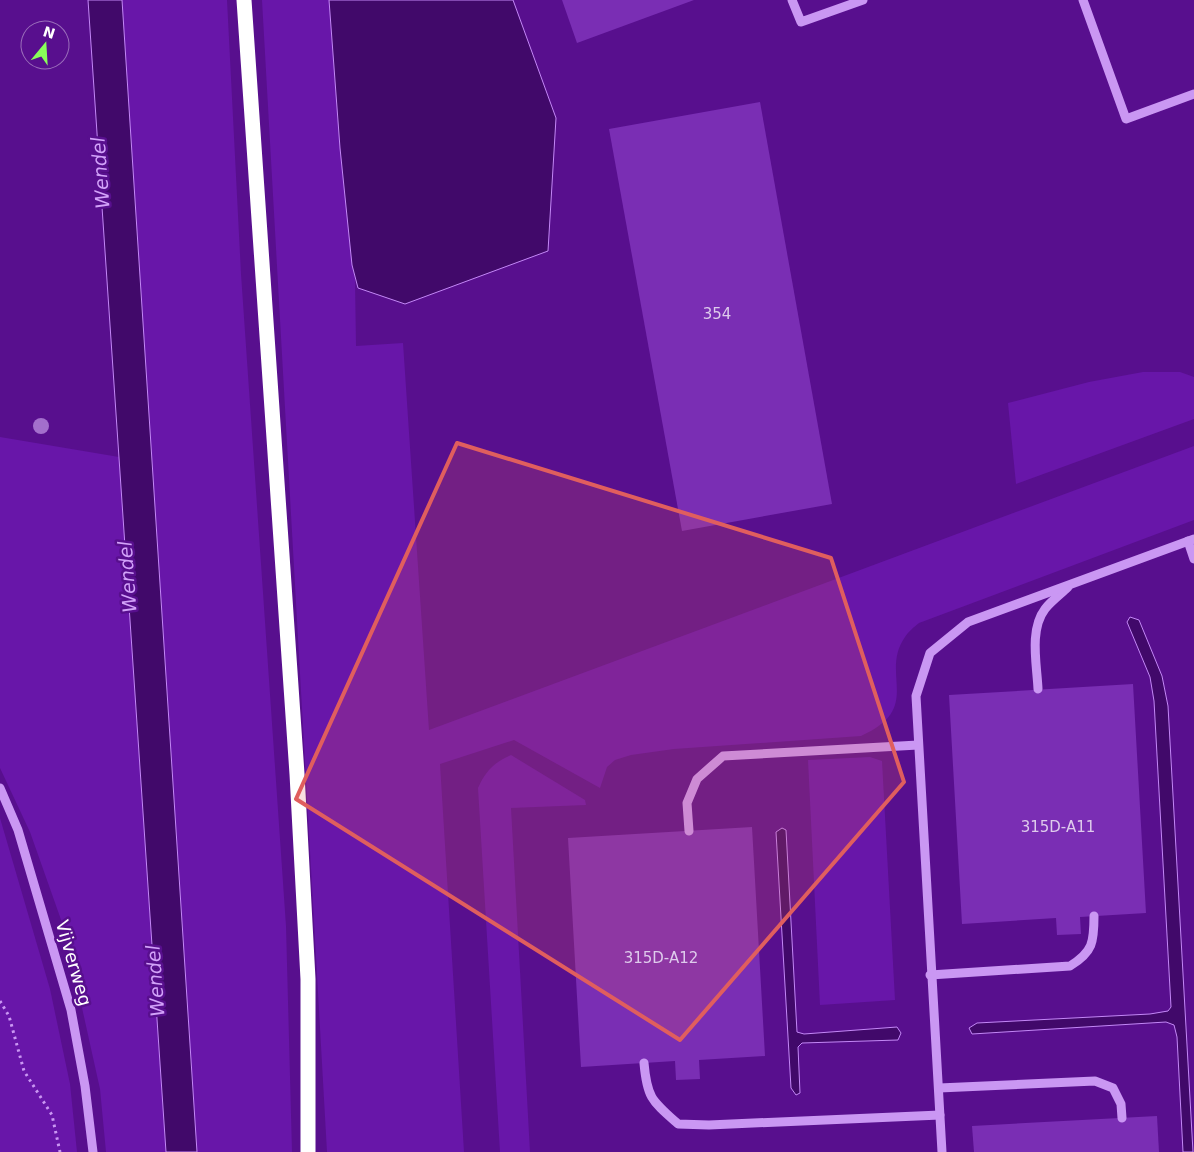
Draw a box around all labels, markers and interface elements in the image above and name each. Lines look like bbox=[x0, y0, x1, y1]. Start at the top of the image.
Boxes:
north arrow bbox=[20, 20, 70, 70]
text: N bbox=[41, 23, 57, 42]
water label: Wendel bbox=[86, 136, 113, 209]
house number: 354 bbox=[703, 305, 731, 323]
water label: Wendel bbox=[113, 540, 140, 613]
house number: 315D-A11 bbox=[1021, 818, 1095, 836]
street label: Vijverweg bbox=[52, 918, 96, 1008]
water label: Wendel bbox=[141, 944, 168, 1017]
house number: 315D-A12 bbox=[624, 949, 698, 967]

